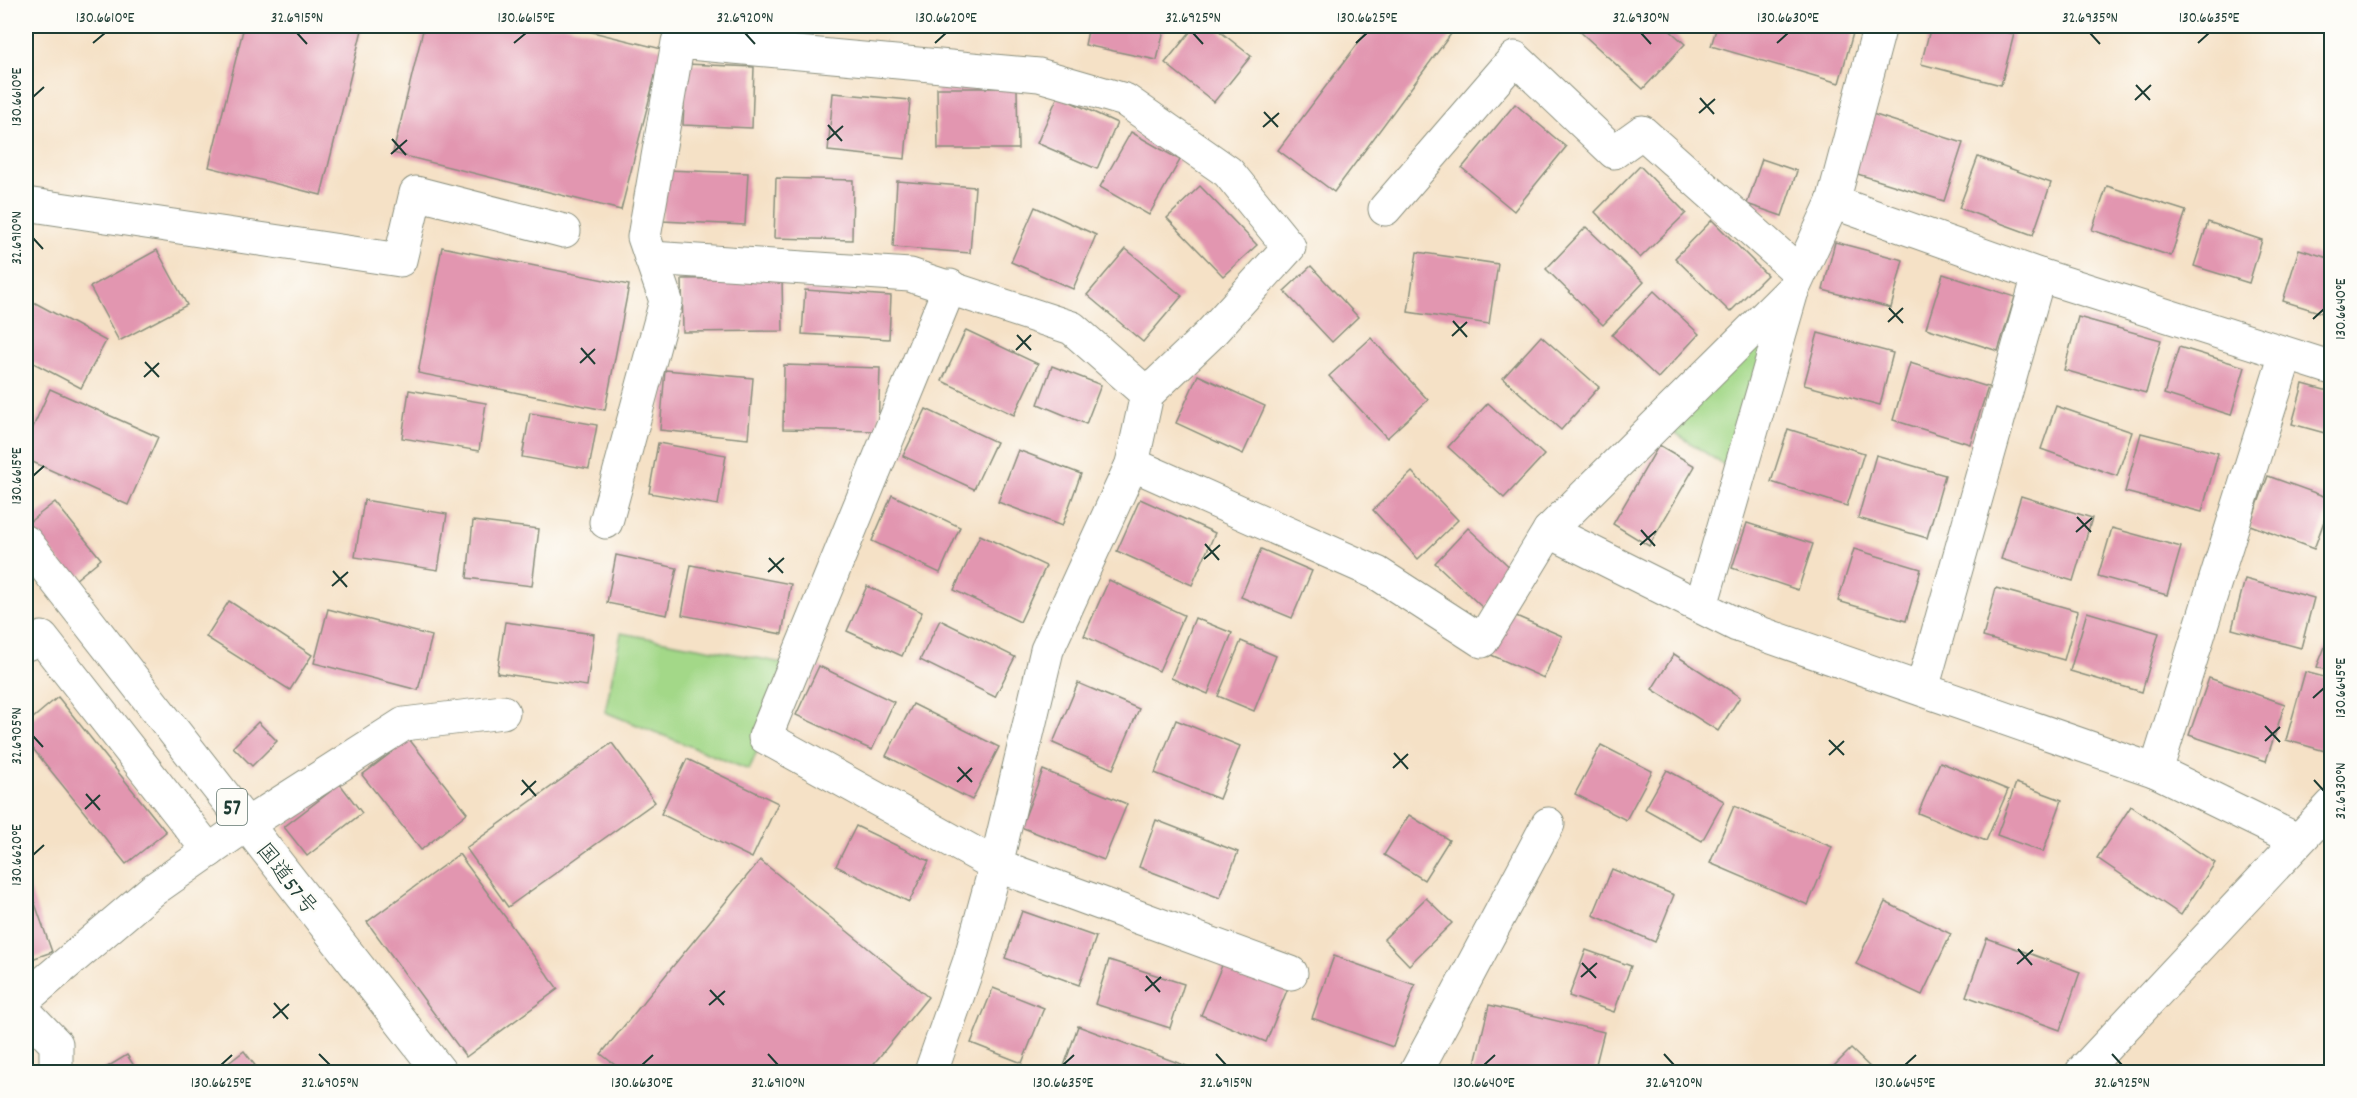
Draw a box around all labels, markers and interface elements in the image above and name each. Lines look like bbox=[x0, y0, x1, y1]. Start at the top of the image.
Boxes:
text: 130.6610°E bbox=[76, 8, 134, 30]
text: 32.6915°N bbox=[271, 8, 323, 30]
text: 130.6615°E bbox=[497, 8, 555, 30]
text: 32.6920°N bbox=[717, 8, 773, 30]
text: 130.6620°E bbox=[915, 8, 977, 30]
text: 32.6925°N bbox=[1165, 8, 1221, 30]
text: 130.6625°E bbox=[1337, 8, 1397, 30]
text: 32.6930°N bbox=[1613, 8, 1670, 30]
text: 130.6630°E bbox=[1757, 8, 1819, 30]
text: 32.6935°N bbox=[2062, 8, 2118, 30]
text: 130.6635°E bbox=[2179, 8, 2239, 30]
text: 130.6610°E bbox=[7, 68, 29, 126]
text: 32.6910°N bbox=[7, 211, 29, 265]
text: 130.6640°E bbox=[2331, 278, 2353, 340]
text: 130.6615°E bbox=[7, 447, 29, 505]
text: 130.6645°E bbox=[2331, 658, 2353, 718]
text: 32.6905°N bbox=[7, 707, 29, 765]
text: 32.6930°N bbox=[2331, 763, 2353, 820]
road number: 57 bbox=[217, 789, 247, 825]
text: 130.6620°E bbox=[7, 824, 29, 886]
street label: 国道57号 bbox=[247, 837, 324, 923]
text: 130.6625°E bbox=[191, 1073, 251, 1095]
text: 32.6905°N bbox=[301, 1073, 359, 1095]
text: 130.6630°E bbox=[611, 1073, 673, 1095]
text: 32.6910°N bbox=[751, 1073, 805, 1095]
text: 130.6635°E bbox=[1033, 1073, 1093, 1095]
text: 32.6915°N bbox=[1200, 1073, 1252, 1095]
text: 130.6640°E bbox=[1453, 1073, 1515, 1095]
text: 32.6920°N bbox=[1646, 1073, 1702, 1095]
text: 130.6645°E bbox=[1875, 1073, 1935, 1095]
text: 32.6925°N bbox=[2094, 1073, 2150, 1095]

